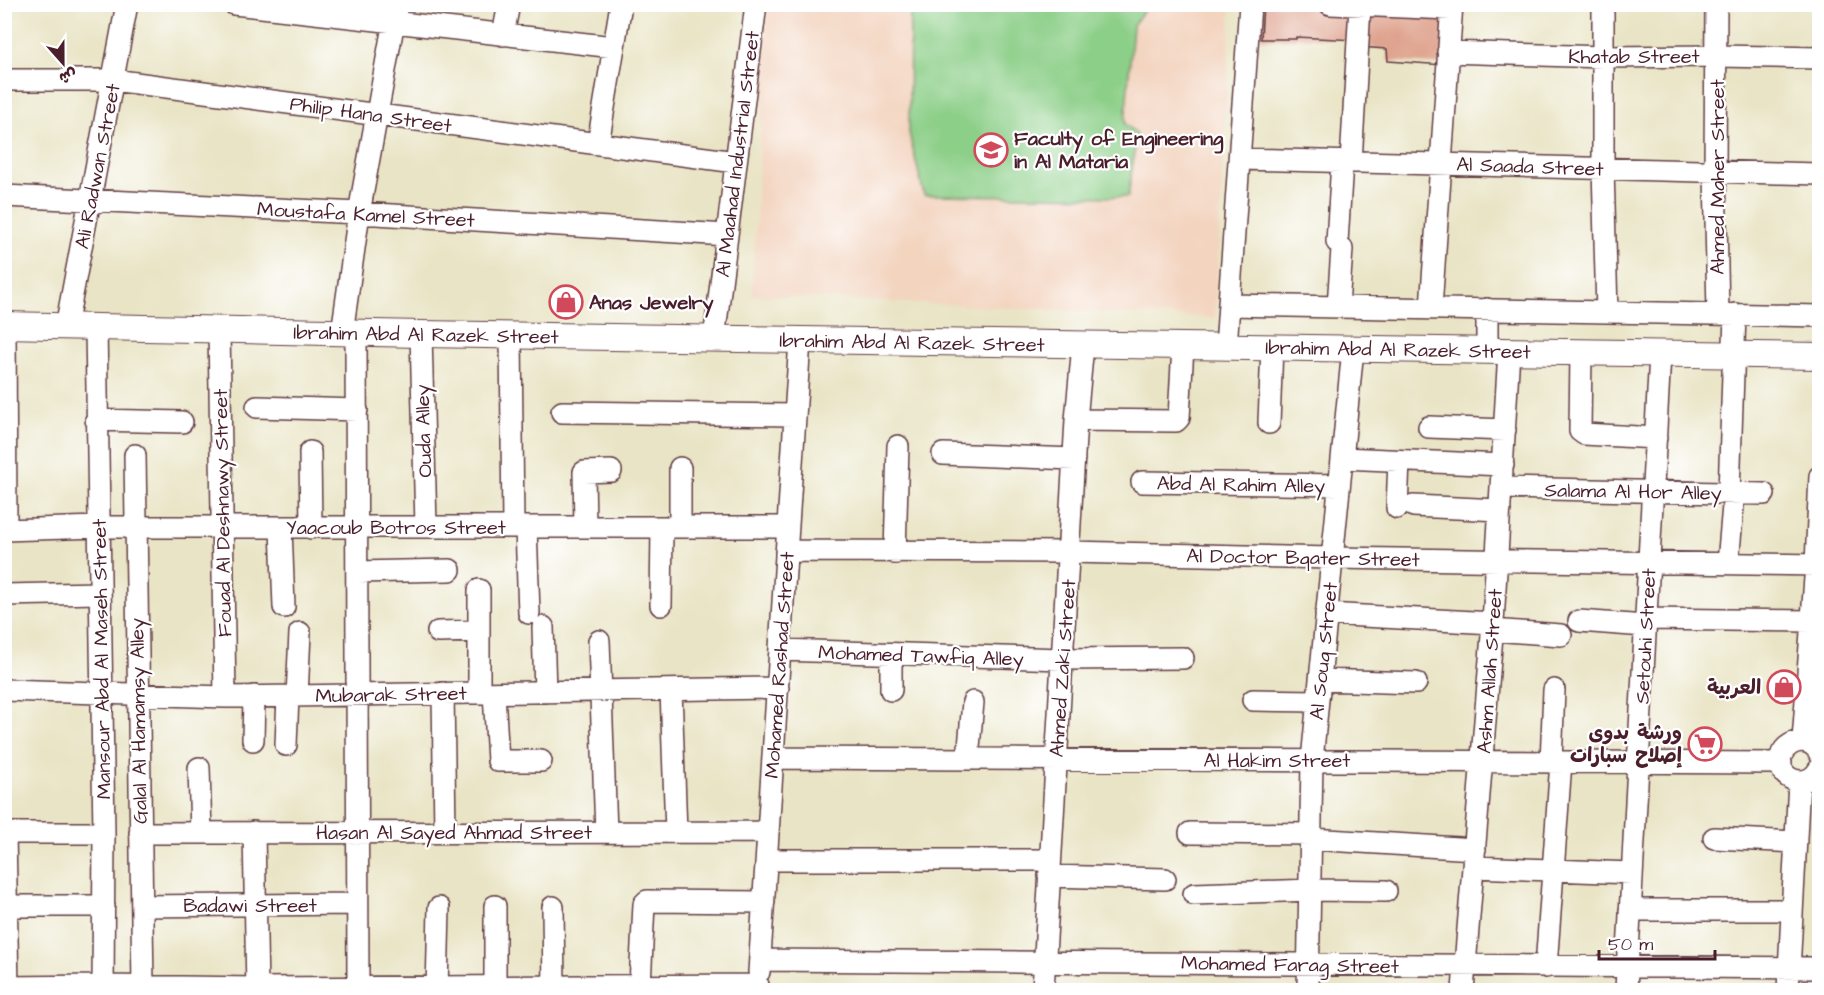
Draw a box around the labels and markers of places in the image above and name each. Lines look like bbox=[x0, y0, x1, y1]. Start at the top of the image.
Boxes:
place label: Faculty of Engineering in Al Mataria bbox=[1014, 125, 1224, 176]
school or university icon: Faculty of Engineering in Al Mataria bbox=[973, 132, 1009, 168]
shop icon: Anas Jewelry bbox=[548, 284, 584, 320]
place label: Anas Jewelry bbox=[589, 289, 714, 318]
shop icon: العربية bbox=[1766, 669, 1802, 705]
place label: العربية bbox=[1707, 674, 1761, 702]
place label: ورشة بدوى إصلاح سبارات bbox=[1570, 719, 1682, 770]
supermarket icon: ورشة بدوى إصلاح سبارات bbox=[1687, 726, 1723, 762]

